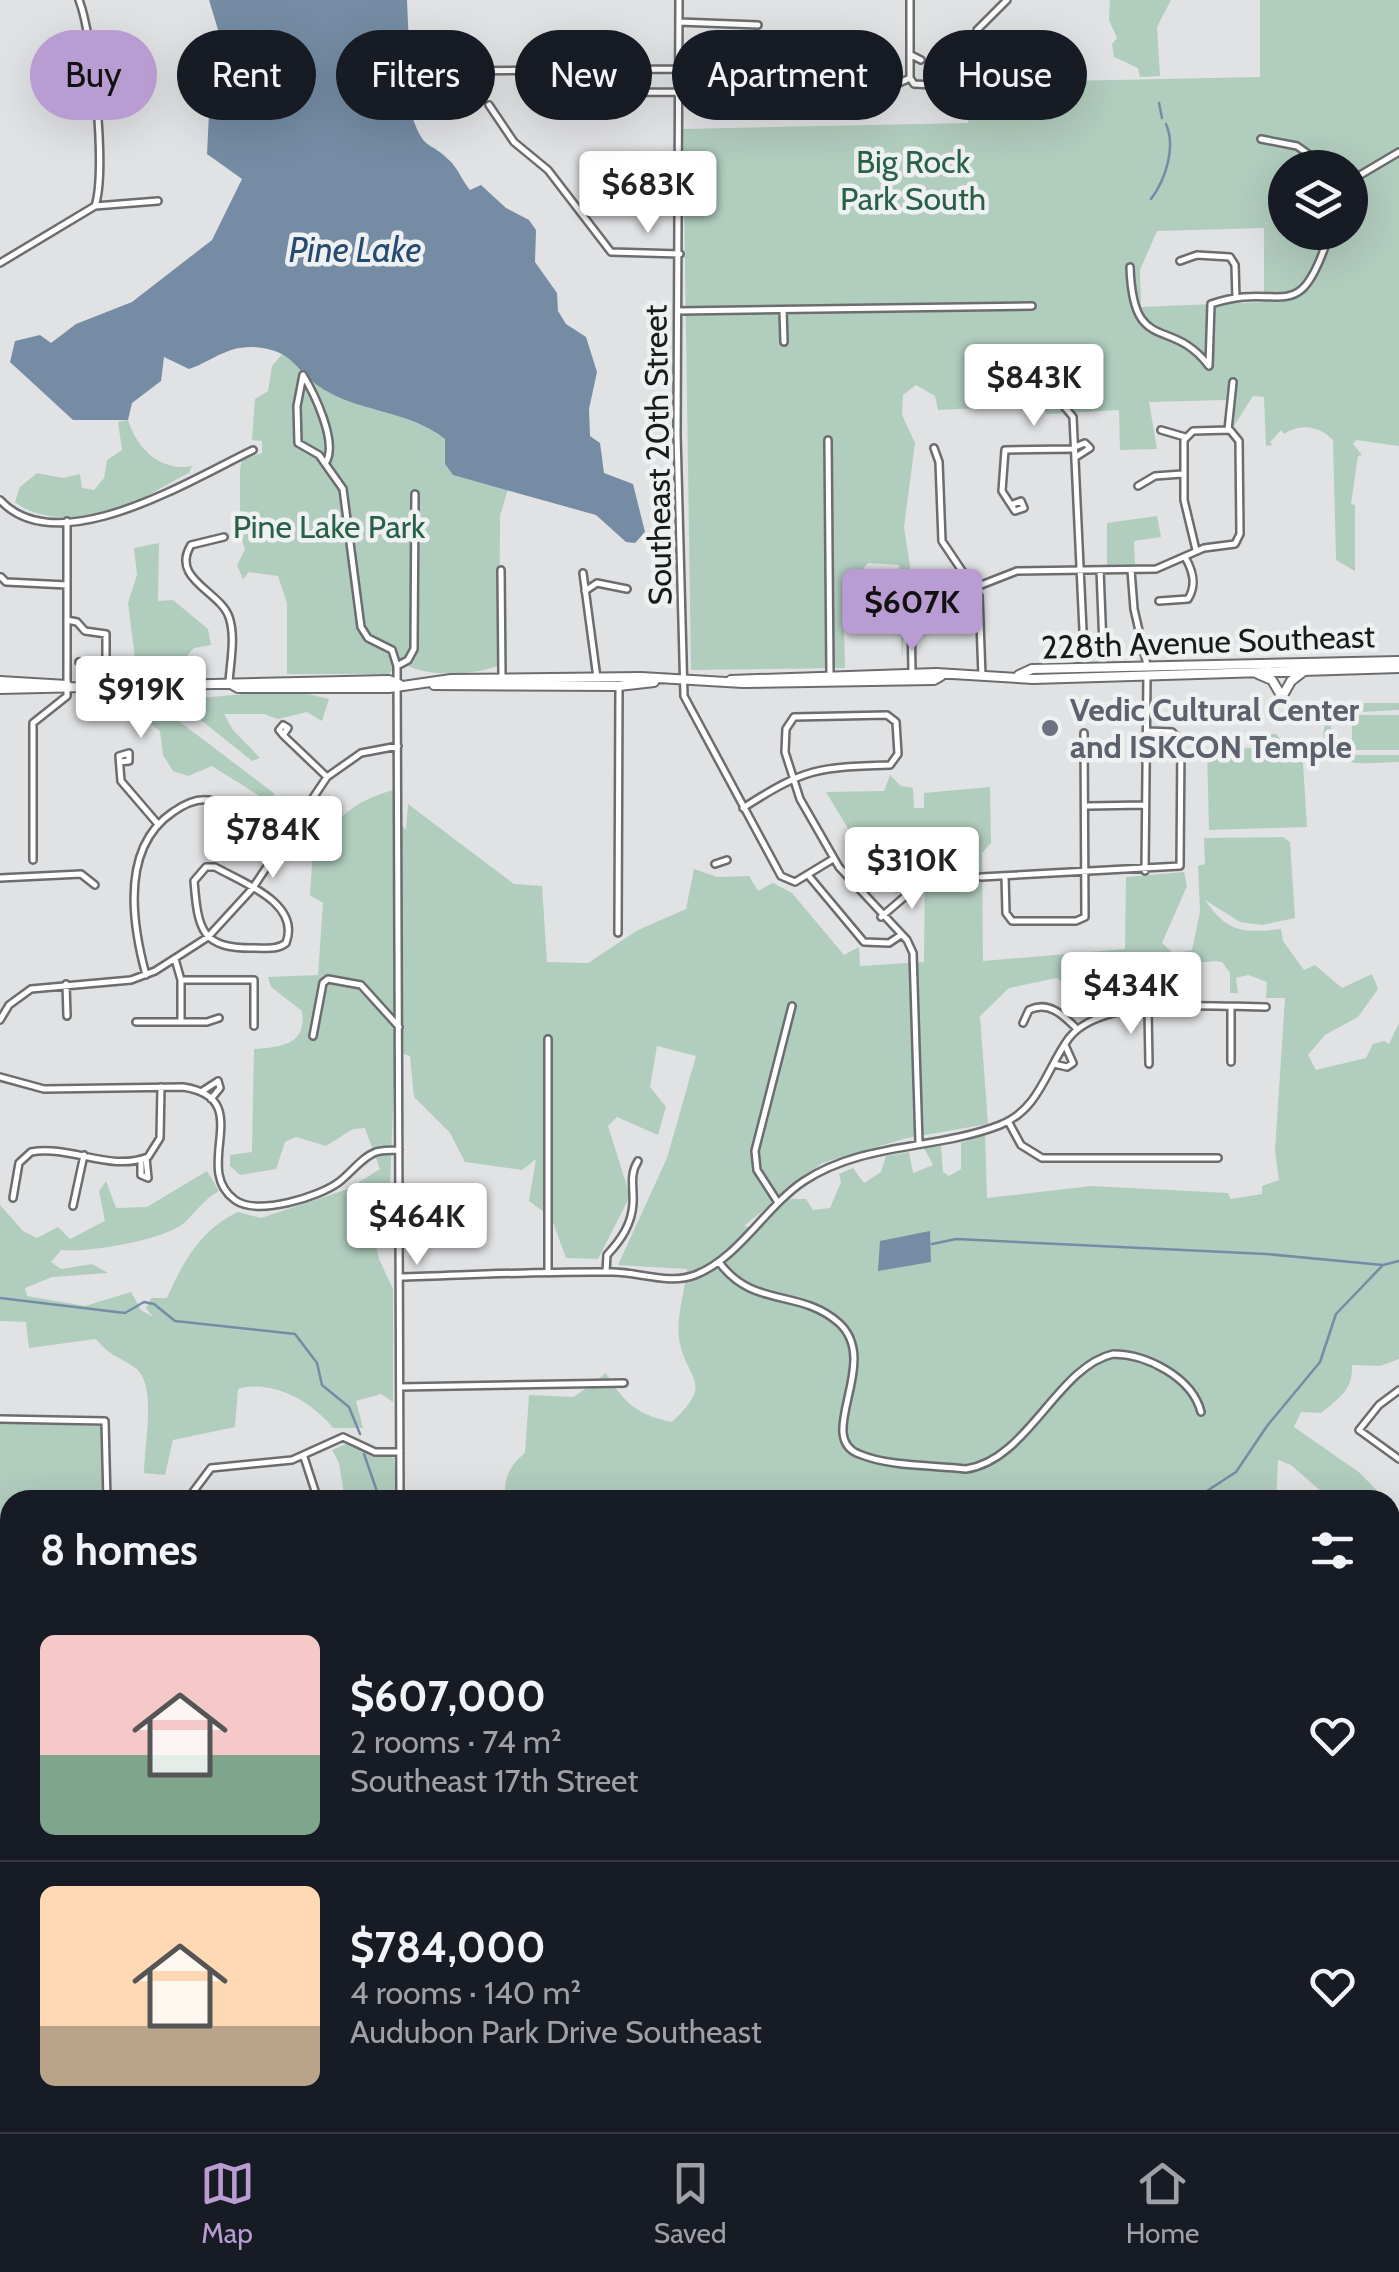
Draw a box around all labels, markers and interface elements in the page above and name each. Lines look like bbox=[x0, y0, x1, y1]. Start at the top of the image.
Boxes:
chip: Buy bbox=[30, 30, 157, 120]
chip: Rent bbox=[177, 30, 316, 120]
chip: Filters bbox=[336, 30, 495, 120]
chip: New bbox=[515, 30, 652, 120]
chip: Apartment bbox=[672, 30, 903, 120]
chip: House bbox=[923, 30, 1087, 120]
park label: Big Rock Park South bbox=[840, 142, 986, 218]
map controls bbox=[1268, 150, 1368, 250]
button: layers bbox=[1268, 150, 1368, 250]
pin: $683K bbox=[578, 151, 718, 236]
text: $683K bbox=[601, 164, 695, 203]
water label: Pine Lake bbox=[289, 228, 422, 271]
street label: Southeast 20th Street bbox=[635, 304, 680, 606]
pin: $843K bbox=[964, 344, 1104, 429]
text: $843K bbox=[986, 357, 1082, 396]
park label: Pine Lake Park bbox=[233, 507, 426, 546]
pin: $607K bbox=[842, 569, 982, 654]
text: $607K bbox=[864, 582, 960, 621]
street label: 228th Avenue Southeast bbox=[1040, 616, 1376, 667]
pin: $919K bbox=[71, 656, 211, 741]
text: $919K bbox=[98, 669, 184, 708]
place label: Vedic Cultural Center and ISKCON Temple bbox=[1070, 690, 1360, 766]
marker: Vedic Cultural Center and ISKCON Temple bbox=[1039, 717, 1061, 739]
pin: $784K bbox=[203, 796, 343, 881]
text: $784K bbox=[226, 809, 320, 848]
pin: $310K bbox=[842, 827, 982, 912]
text: $310K bbox=[867, 840, 957, 879]
pin: $434K bbox=[1061, 952, 1201, 1037]
text: $434K bbox=[1083, 965, 1179, 1004]
pin: $464K bbox=[347, 1183, 487, 1268]
text: $464K bbox=[369, 1196, 465, 1235]
icon: filters bbox=[1305, 1523, 1360, 1578]
text: 8 homes bbox=[40, 1524, 198, 1576]
text: $607,000 bbox=[350, 1670, 546, 1722]
icon: home bbox=[120, 1675, 240, 1795]
icon: heart bbox=[1305, 1708, 1360, 1763]
text: 2 rooms · 74 m² bbox=[350, 1722, 562, 1761]
text: Southeast 17th Street bbox=[350, 1761, 638, 1800]
text: $784,000 bbox=[350, 1921, 546, 1973]
icon: home bbox=[120, 1926, 240, 2046]
icon: heart bbox=[1305, 1959, 1360, 2014]
text: 4 rooms · 140 m² bbox=[350, 1973, 581, 2012]
text: Audubon Park Drive Southeast bbox=[350, 2012, 762, 2051]
tab: Map bbox=[200, 2156, 255, 2250]
tab: Saved bbox=[654, 2156, 727, 2250]
tab: Home bbox=[1126, 2156, 1199, 2250]

